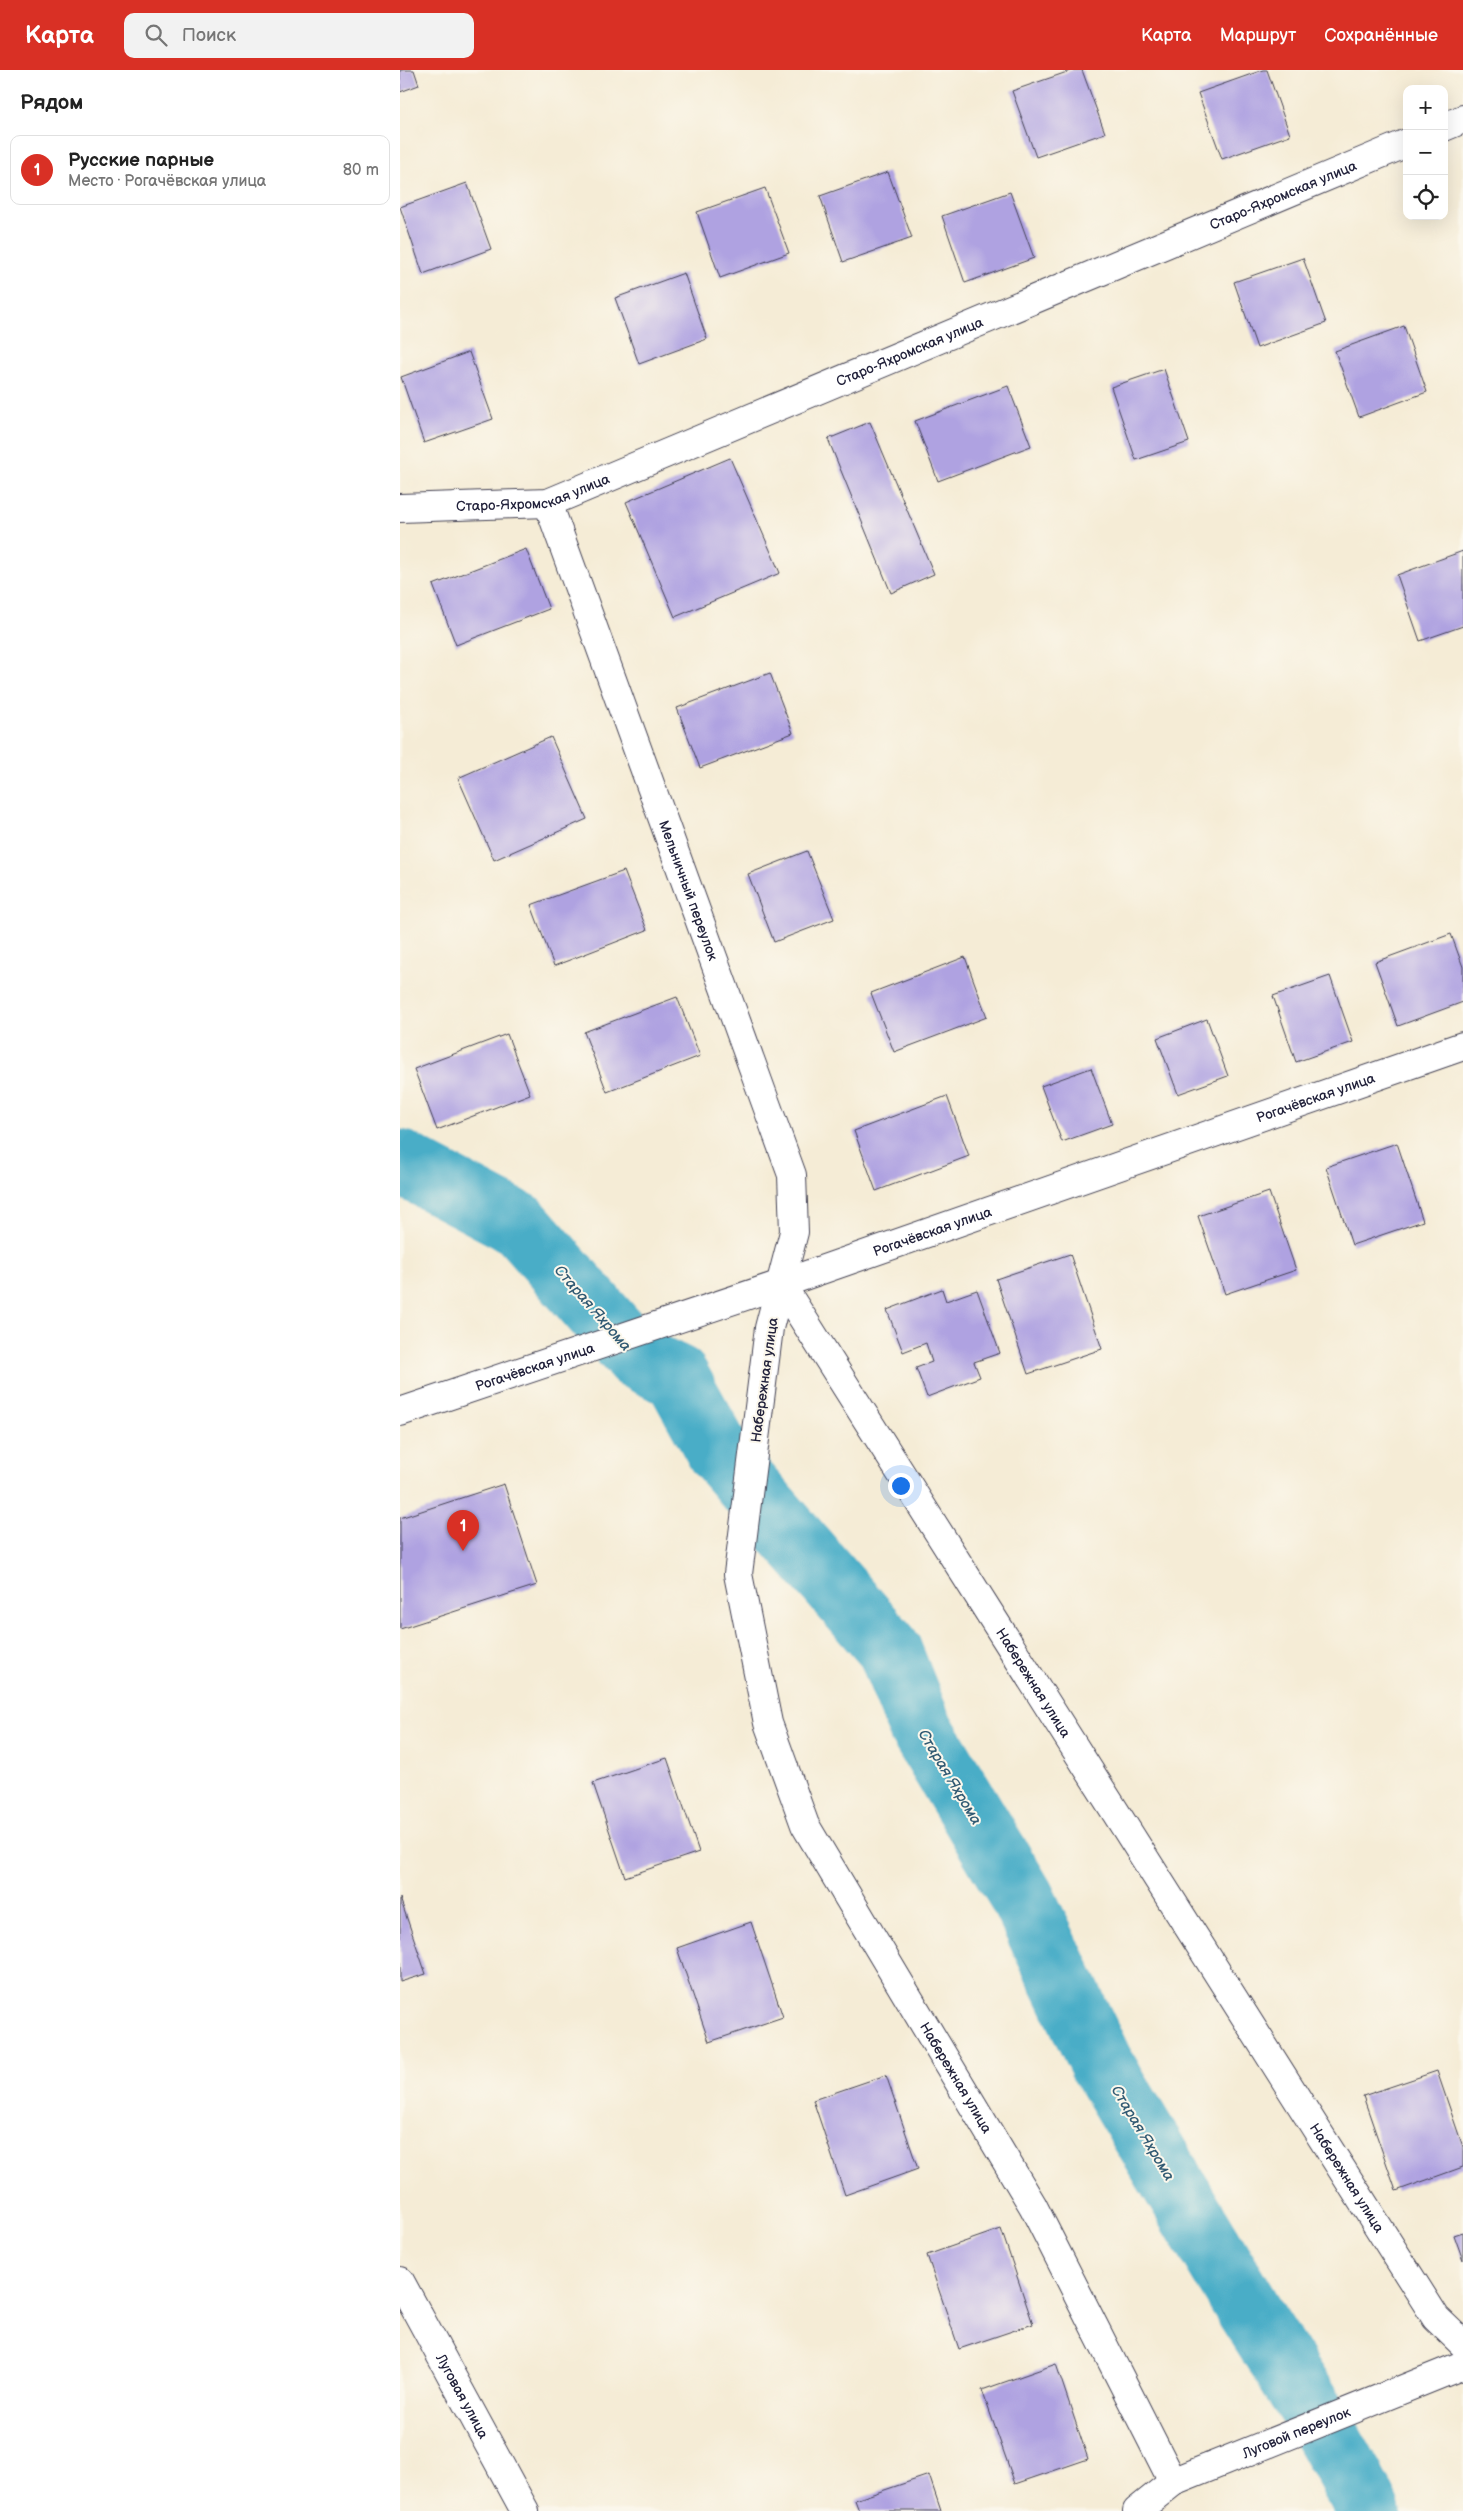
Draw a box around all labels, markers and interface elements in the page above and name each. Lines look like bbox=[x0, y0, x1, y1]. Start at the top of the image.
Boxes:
search box bbox=[124, 13, 474, 58]
text: Карта bbox=[25, 21, 94, 50]
icon: search bbox=[142, 21, 170, 49]
text: Поиск bbox=[182, 24, 236, 47]
text: Карта bbox=[1141, 25, 1192, 46]
text: Маршрут bbox=[1220, 25, 1296, 46]
text: Сохранённые bbox=[1324, 25, 1438, 46]
map controls bbox=[1403, 85, 1448, 220]
button: + bbox=[1403, 85, 1448, 130]
text: Рядом bbox=[20, 90, 83, 115]
button: − bbox=[1403, 130, 1448, 175]
text: Русские парные bbox=[68, 149, 214, 172]
street label: Старо-Яхромская улица bbox=[1207, 157, 1360, 234]
text: 1 bbox=[34, 161, 40, 180]
text: 80 m bbox=[343, 161, 379, 180]
text: Место · Рогачёвская улица bbox=[68, 172, 266, 191]
button: locate bbox=[1403, 175, 1448, 220]
street label: Старо-Яхромская улица bbox=[834, 313, 986, 390]
street label: Старо-Яхромская улица bbox=[456, 470, 613, 515]
street label: Мельничный переулок bbox=[655, 818, 722, 963]
street label: Рогачёвская улица bbox=[1254, 1069, 1378, 1127]
street label: Рогачёвская улица bbox=[871, 1203, 995, 1260]
water label: Старая Яхрома bbox=[550, 1261, 635, 1355]
street label: Набережная улица bbox=[747, 1316, 782, 1444]
street label: Рогачёвская улица bbox=[473, 1339, 597, 1395]
your location bbox=[888, 1473, 914, 1499]
pin: 1 bbox=[447, 1510, 479, 1551]
street label: Набережная улица bbox=[992, 1625, 1074, 1741]
water label: Старая Яхрома bbox=[914, 1726, 986, 1829]
street label: Набережная улица bbox=[916, 2019, 996, 2137]
water label: Старая Яхрома bbox=[1107, 2082, 1179, 2185]
street label: Набережная улица bbox=[1306, 2120, 1388, 2236]
street label: Луговая улица bbox=[432, 2350, 492, 2442]
street label: Луговой переулок bbox=[1239, 2403, 1353, 2463]

